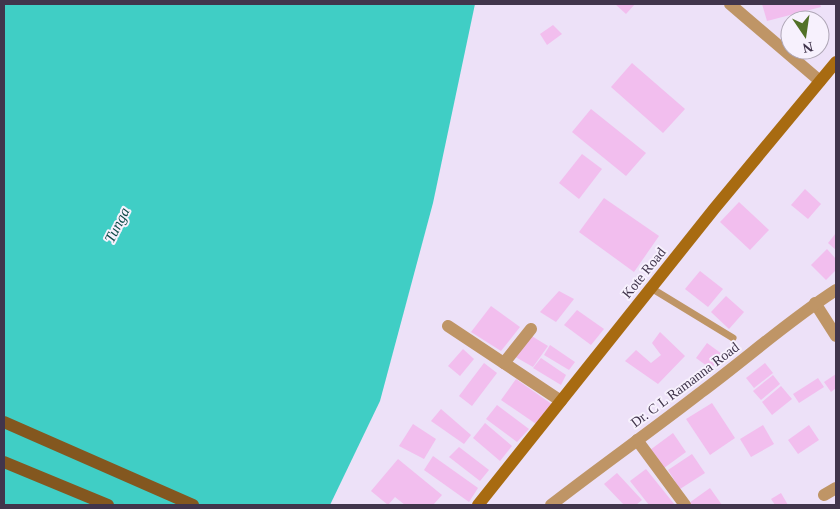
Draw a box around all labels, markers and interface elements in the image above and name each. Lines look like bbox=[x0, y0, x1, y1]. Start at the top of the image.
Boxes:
north arrow bbox=[780, 10, 830, 60]
text: N bbox=[801, 39, 814, 56]
water label: Tunga bbox=[101, 205, 133, 245]
street label: Kote Road bbox=[619, 245, 669, 301]
street label: Dr. C L Ramanna Road bbox=[628, 340, 742, 430]

